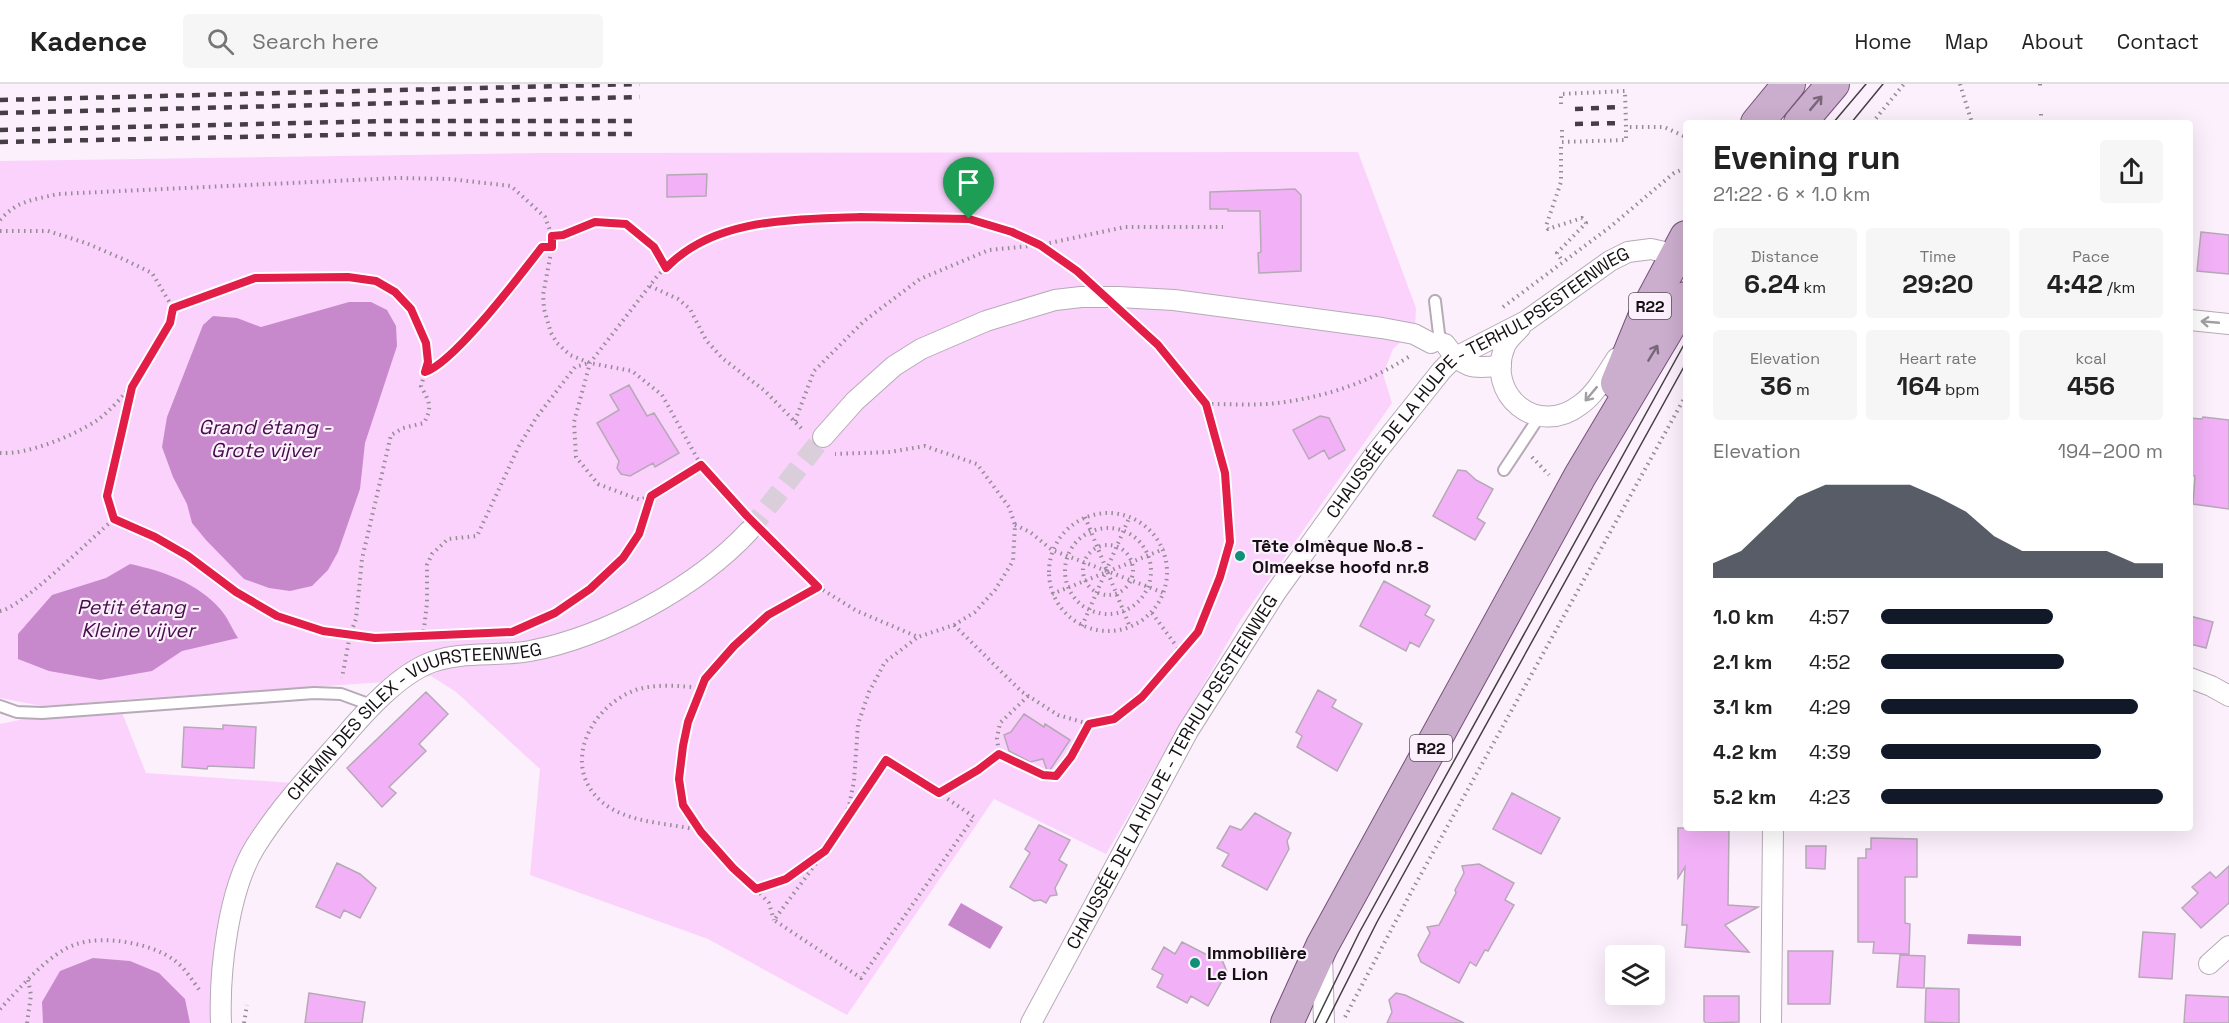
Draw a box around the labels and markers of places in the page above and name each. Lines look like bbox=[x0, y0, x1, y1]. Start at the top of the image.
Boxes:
pin bbox=[943, 157, 994, 219]
place label: Tête olmèque No.8 - Olmeekse hoofd nr.8 bbox=[1252, 534, 1429, 578]
marker: Tête olmèque No.8 - Olmeekse hoofd nr.8 bbox=[1233, 549, 1247, 563]
place label: Immobilière Le Lion bbox=[1207, 941, 1307, 985]
marker: Immobilière Le Lion bbox=[1188, 956, 1202, 970]

